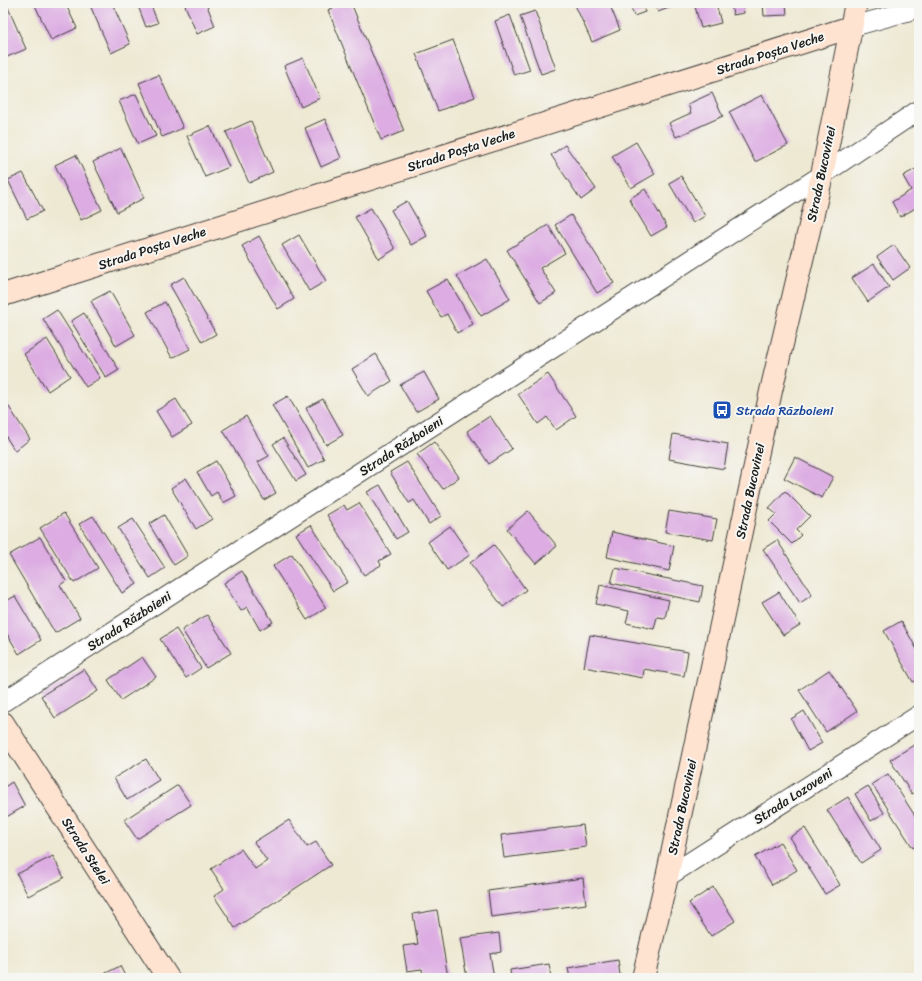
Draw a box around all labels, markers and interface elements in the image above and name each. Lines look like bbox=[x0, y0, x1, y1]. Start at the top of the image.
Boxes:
street label: Strada Poșta Veche bbox=[713, 25, 827, 81]
street label: Strada Poșta Veche bbox=[404, 122, 518, 178]
street label: Strada Bucovinei bbox=[800, 124, 842, 224]
street label: Strada Poșta Veche bbox=[95, 220, 209, 276]
bus stop icon: Strada Războieni bbox=[711, 399, 733, 421]
place label: Strada Războieni bbox=[736, 399, 834, 422]
street label: Strada Războieni bbox=[354, 410, 448, 482]
street label: Strada Bucovinei bbox=[729, 441, 771, 541]
street label: Strada Războieni bbox=[82, 585, 176, 657]
street label: Strada Bucovinei bbox=[661, 757, 703, 857]
street label: Strada Lozoveni bbox=[749, 761, 838, 830]
street label: Strada Stelei bbox=[56, 813, 117, 890]

